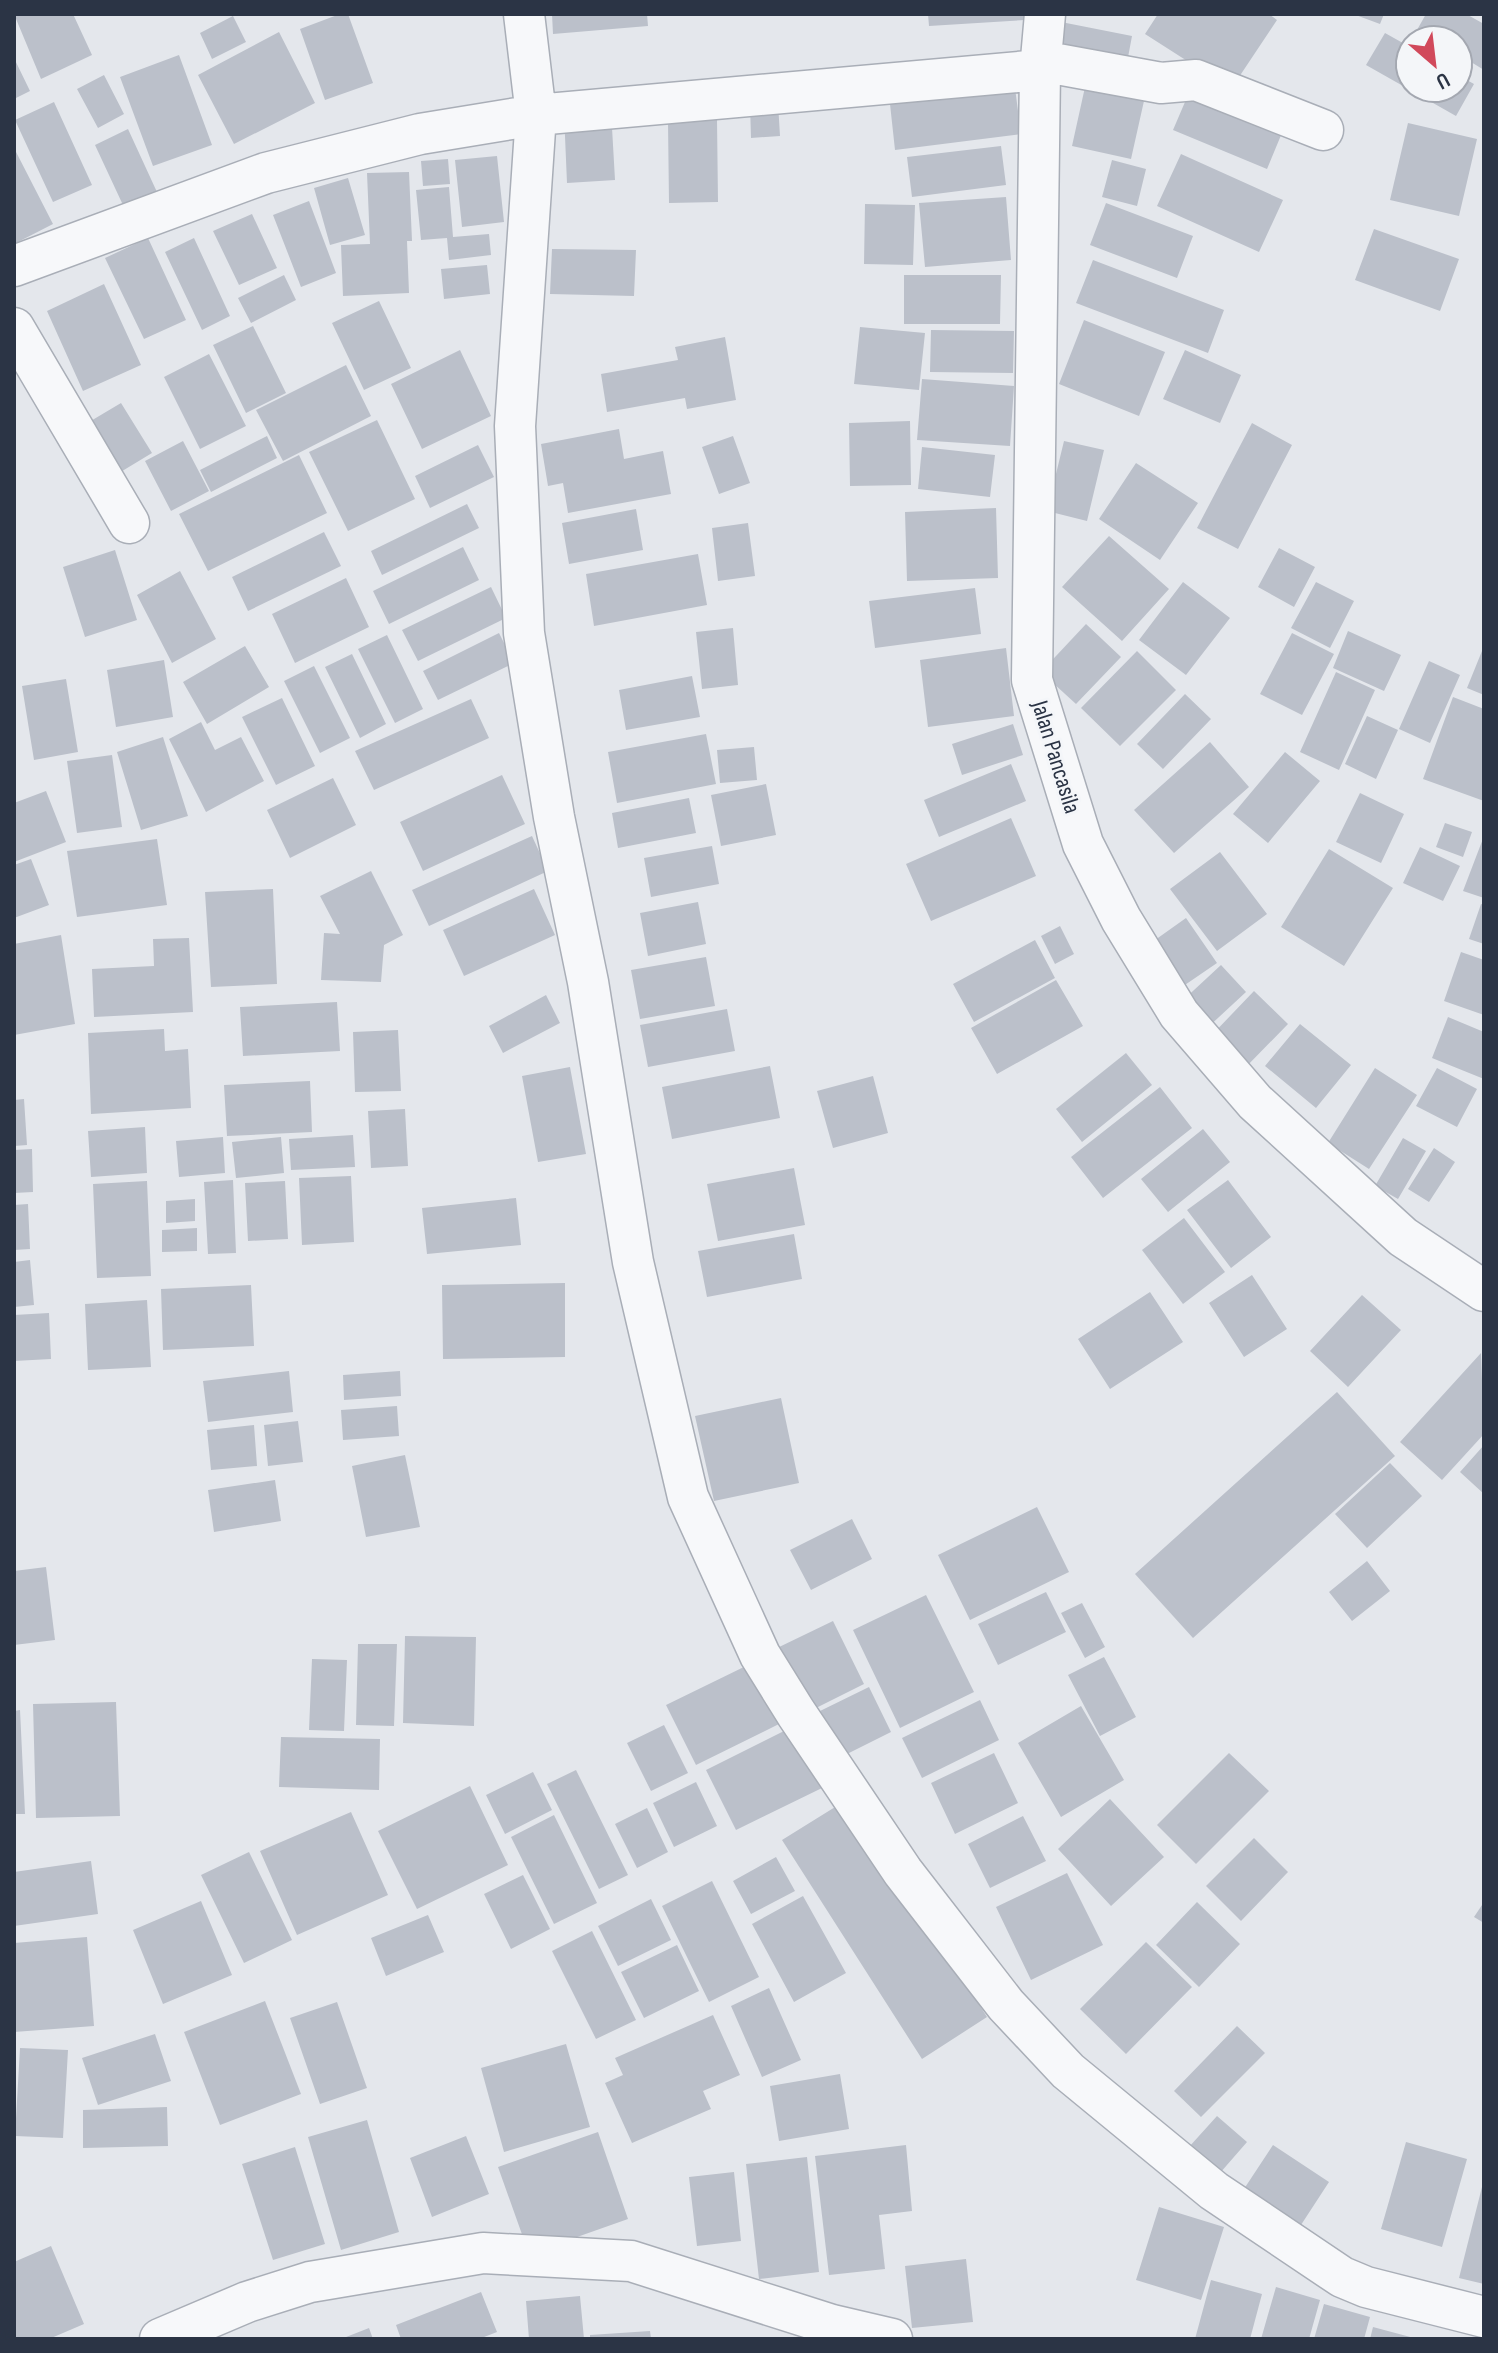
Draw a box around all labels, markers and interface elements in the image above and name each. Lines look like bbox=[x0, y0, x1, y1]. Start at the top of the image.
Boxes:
north arrow bbox=[1394, 24, 1474, 104]
text: U bbox=[1431, 66, 1454, 95]
street label: Jalan Pancasila bbox=[1025, 696, 1087, 817]

